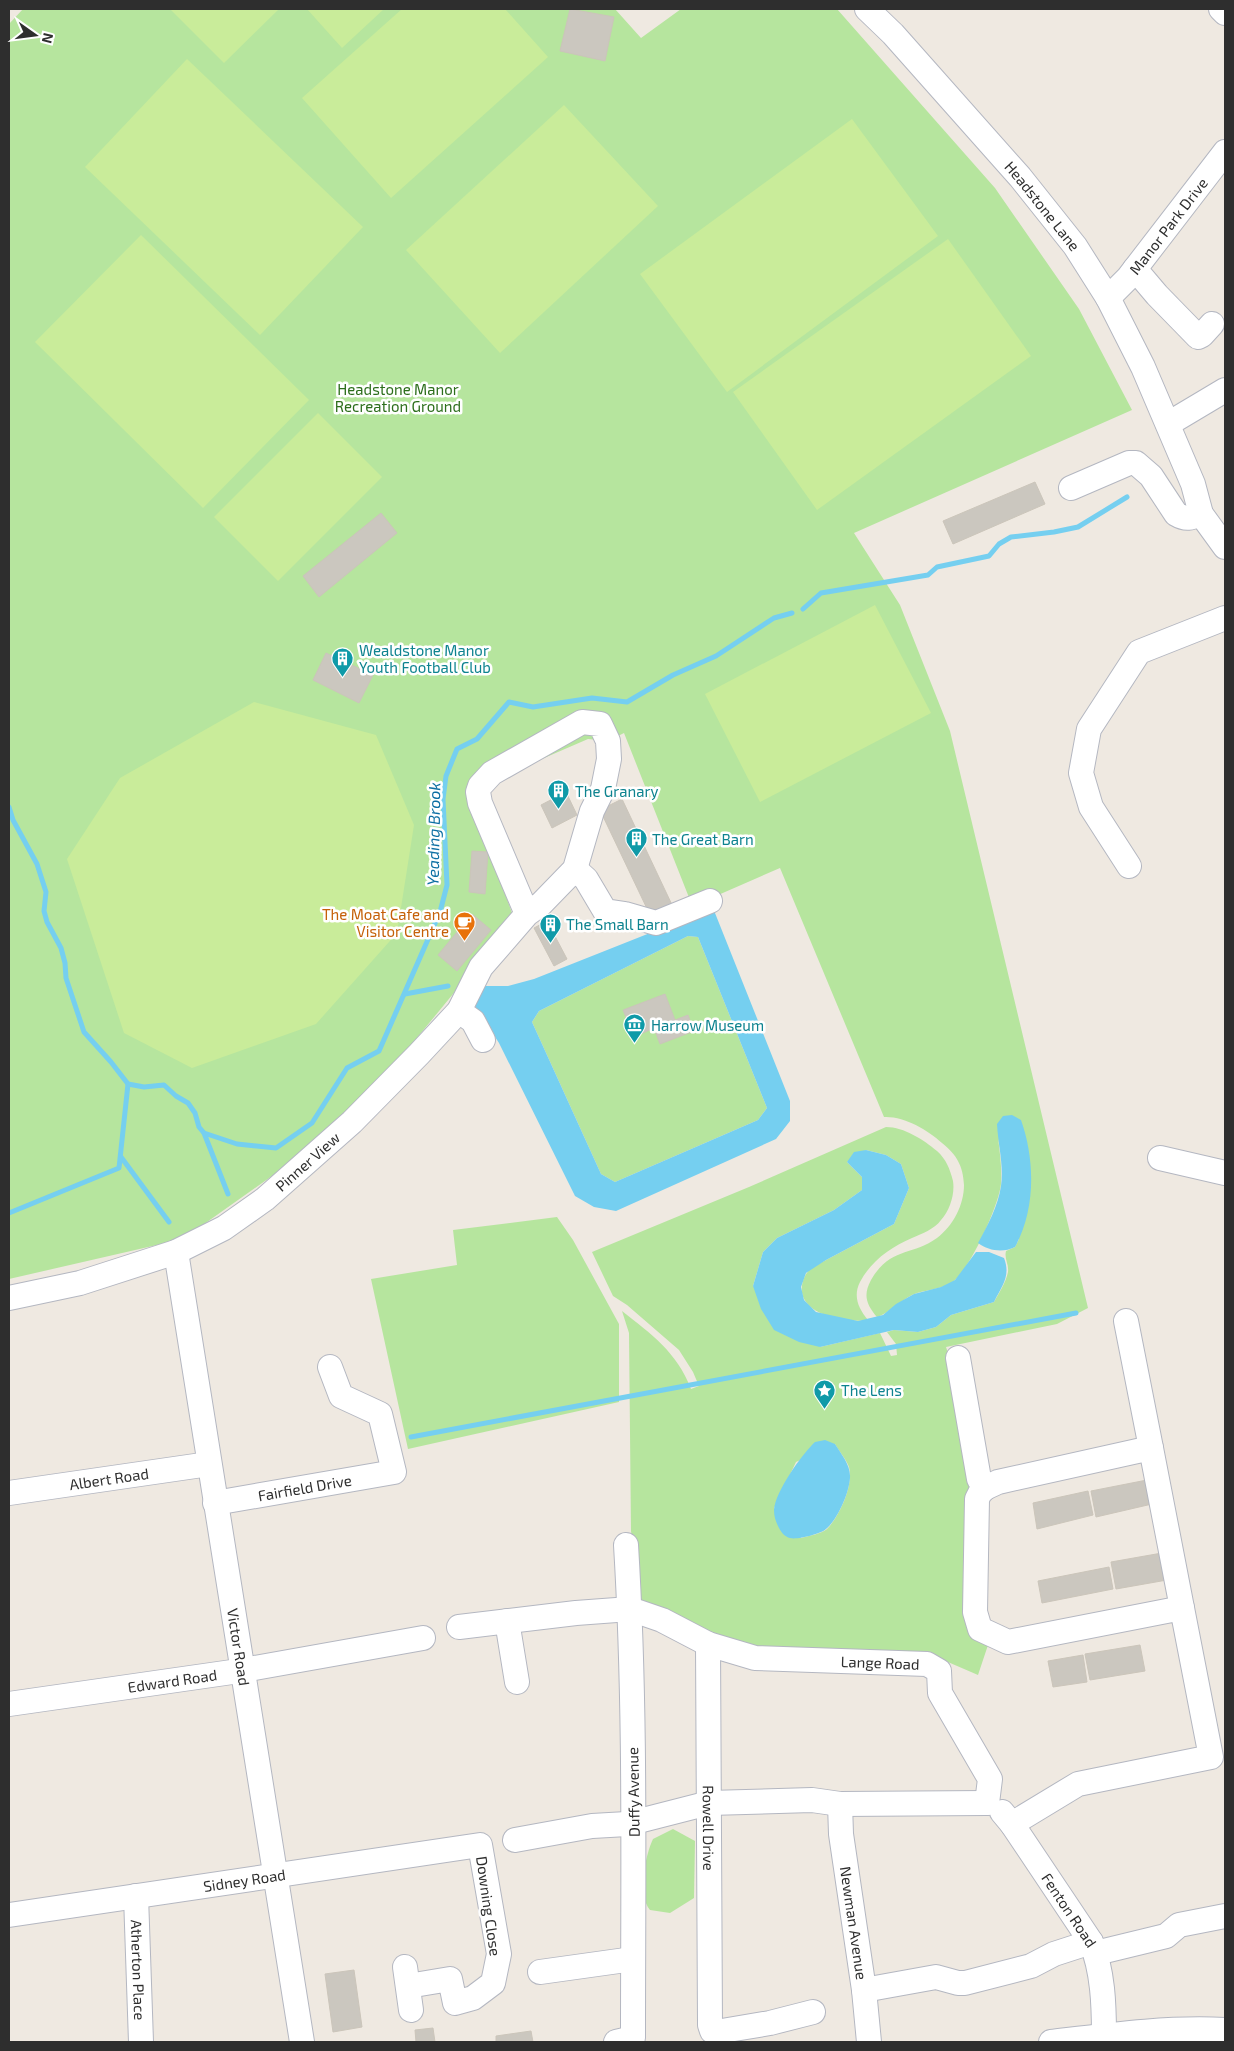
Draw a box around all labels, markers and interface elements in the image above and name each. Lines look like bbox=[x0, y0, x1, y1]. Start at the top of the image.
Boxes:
north arrow bbox=[10, 10, 60, 60]
text: N bbox=[39, 31, 58, 45]
street label: Headstone Lane bbox=[1001, 157, 1084, 254]
street label: Manor Park Drive bbox=[1125, 174, 1211, 278]
park label: Headstone Manor Recreation Ground bbox=[335, 380, 461, 415]
place label: Wealdstone Manor Youth Football Club bbox=[359, 641, 491, 676]
building icon: Wealdstone Manor Youth Football Club bbox=[331, 647, 355, 678]
building icon: The Granary bbox=[547, 779, 571, 810]
water label: Yeading Brook bbox=[423, 782, 443, 886]
place label: The Granary bbox=[575, 782, 658, 800]
building icon: The Great Barn bbox=[624, 827, 648, 858]
place label: The Great Barn bbox=[652, 830, 754, 848]
place label: The Moat Cafe and Visitor Centre bbox=[322, 905, 449, 940]
cafe icon: The Moat Cafe and Visitor Centre bbox=[453, 911, 477, 942]
building icon: The Small Barn bbox=[538, 912, 562, 943]
place label: The Small Barn bbox=[566, 915, 669, 933]
museum icon: Harrow Museum bbox=[623, 1013, 647, 1044]
place label: Harrow Museum bbox=[651, 1016, 764, 1034]
street label: Pinner View bbox=[271, 1128, 343, 1195]
place icon: The Lens bbox=[813, 1378, 837, 1409]
place label: The Lens bbox=[841, 1381, 902, 1399]
street label: Albert Road bbox=[68, 1464, 150, 1493]
street label: Fairfield Drive bbox=[256, 1470, 353, 1504]
street label: Victor Road bbox=[224, 1607, 254, 1687]
street label: Lange Road bbox=[840, 1652, 920, 1673]
street label: Edward Road bbox=[126, 1665, 218, 1696]
street label: Duffy Avenue bbox=[623, 1747, 643, 1837]
street label: Rowell Drive bbox=[700, 1785, 718, 1871]
street label: Downing Close bbox=[473, 1855, 505, 1957]
street label: Sidney Road bbox=[202, 1865, 287, 1895]
street label: Newman Avenue bbox=[837, 1865, 871, 1981]
street label: Fenton Road bbox=[1038, 1869, 1101, 1950]
street label: Atherton Place bbox=[128, 1919, 149, 2021]

